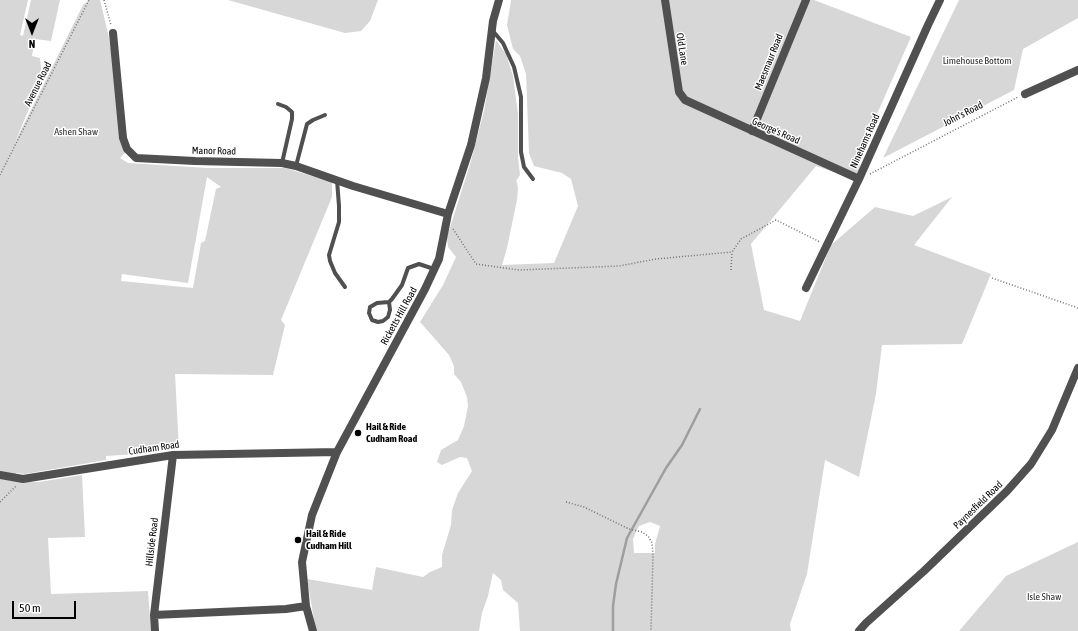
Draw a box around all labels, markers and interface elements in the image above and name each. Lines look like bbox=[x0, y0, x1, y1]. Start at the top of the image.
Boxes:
north arrow bbox=[12, 12, 52, 52]
street label: Old Lane bbox=[674, 32, 690, 66]
street label: Maesmaur Road bbox=[752, 32, 786, 92]
text: N bbox=[29, 38, 35, 50]
park label: Limehouse Bottom bbox=[943, 55, 1011, 67]
street label: Avenue Road bbox=[22, 60, 54, 108]
street label: John's Road bbox=[941, 99, 985, 129]
street label: Ninehams Road bbox=[848, 112, 882, 170]
street label: George's Road bbox=[750, 115, 802, 147]
park label: Ashen Shaw bbox=[54, 126, 98, 138]
street label: Manor Road bbox=[192, 145, 236, 157]
street label: Ricketts Hill Road bbox=[378, 285, 420, 347]
place label: Hail & Ride Cudham Road bbox=[366, 421, 417, 444]
marker: Hail & Ride Cudham Road bbox=[353, 428, 363, 438]
street label: Cudham Road bbox=[128, 438, 180, 458]
street label: Paynesfield Road bbox=[951, 479, 1005, 531]
street label: Hillside Road bbox=[143, 517, 161, 567]
place label: Hail & Ride Cudham Hill bbox=[306, 528, 352, 552]
marker: Hail & Ride Cudham Hill bbox=[293, 535, 303, 545]
park label: Isle Shaw bbox=[1027, 591, 1061, 603]
scale bar bbox=[14, 593, 78, 619]
text: 50 m bbox=[19, 601, 41, 615]

